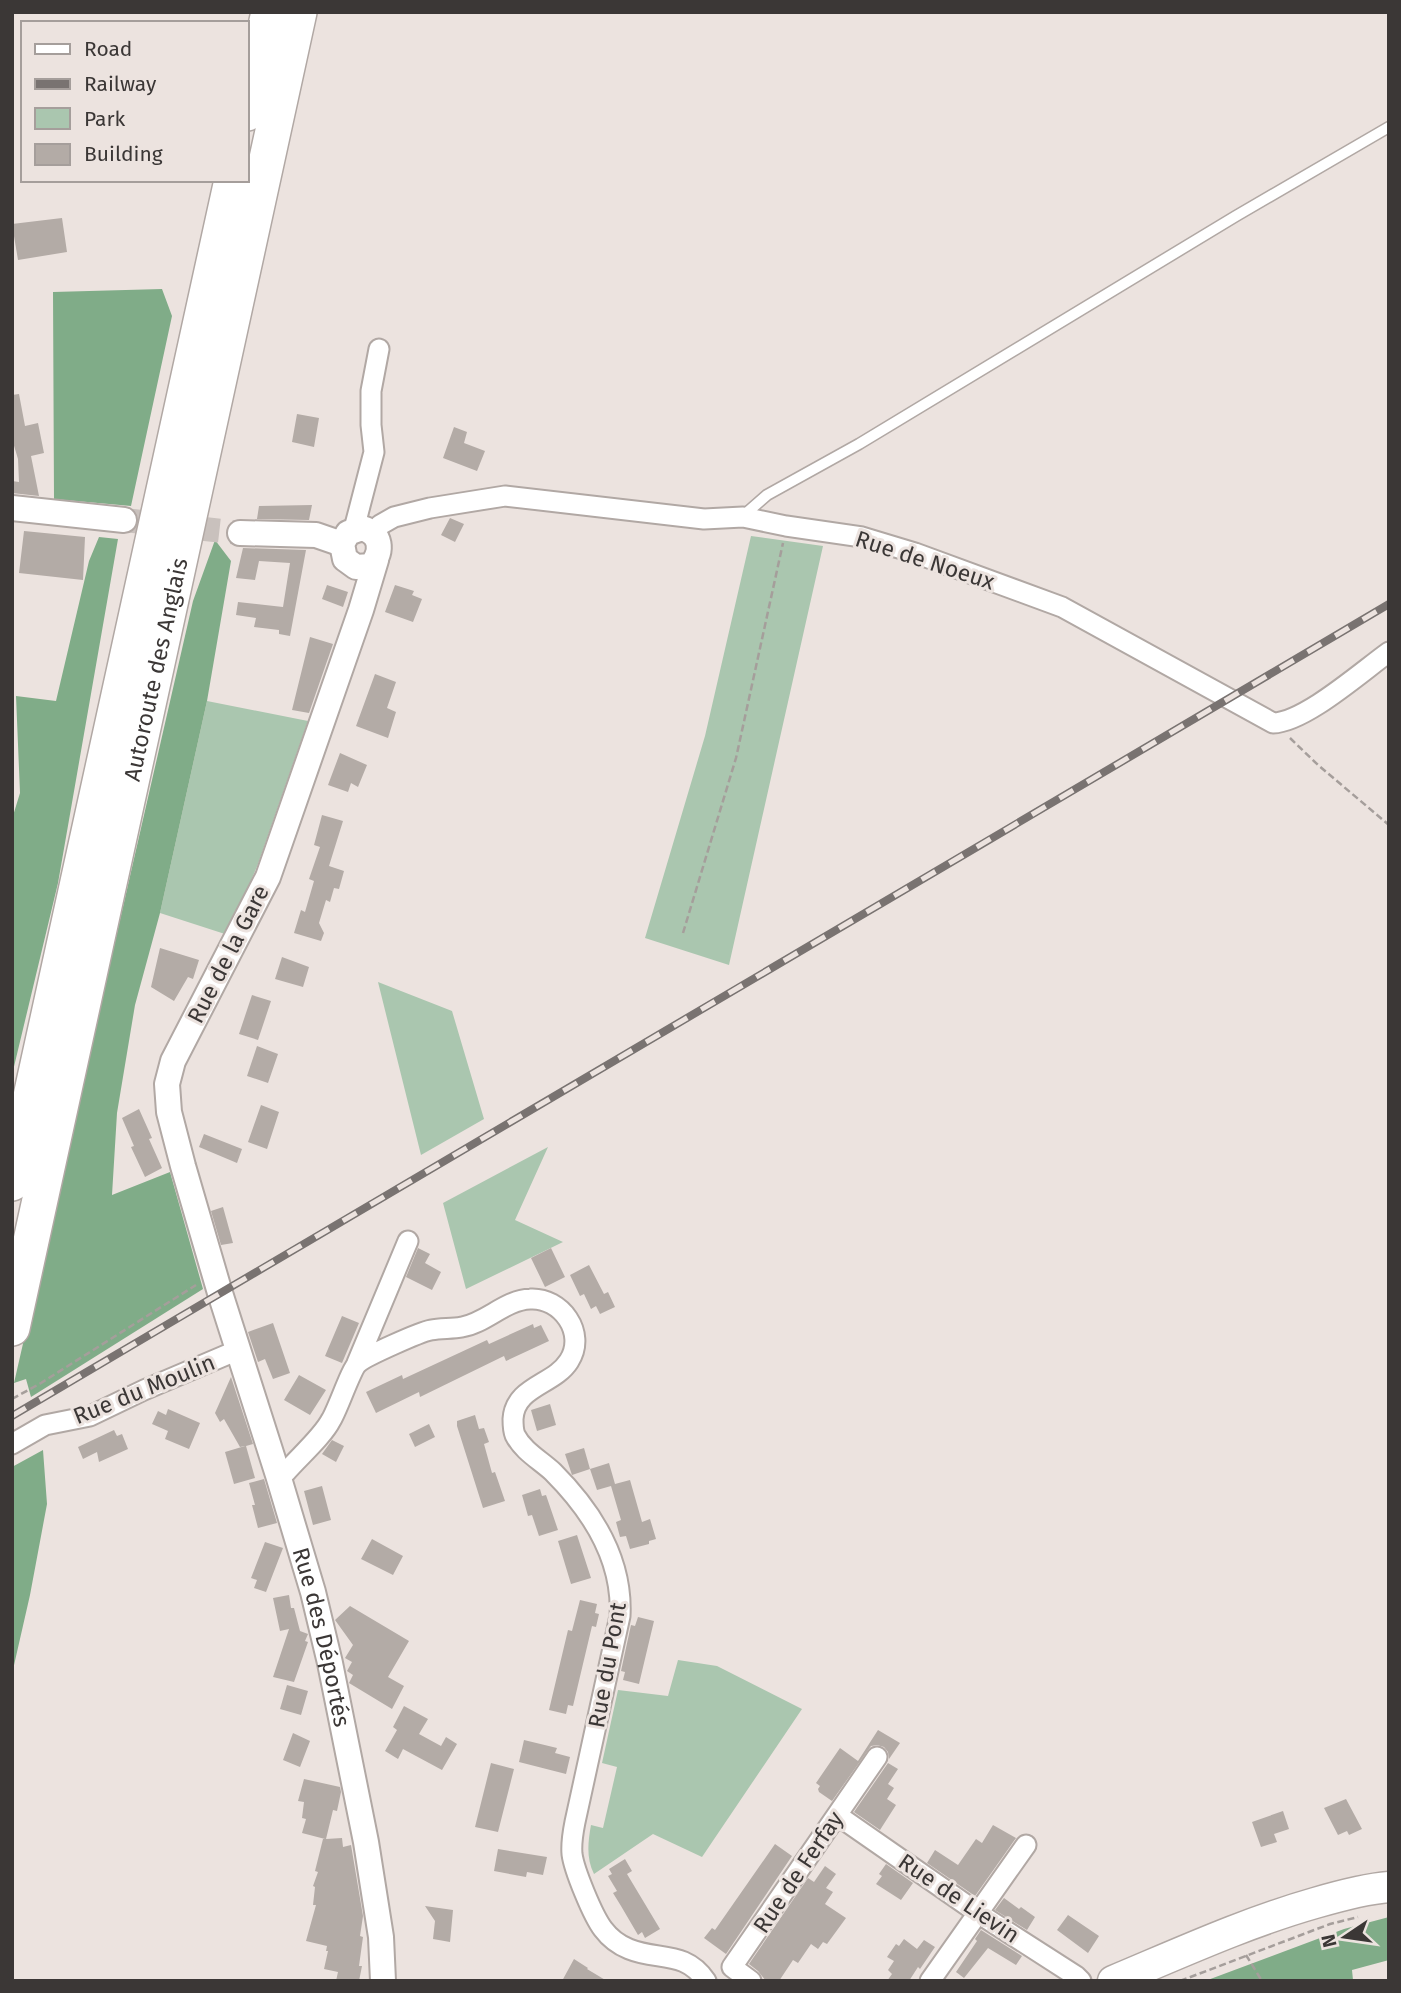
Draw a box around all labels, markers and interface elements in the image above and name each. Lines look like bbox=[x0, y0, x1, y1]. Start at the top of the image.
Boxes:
legend bbox=[21, 21, 248, 182]
text: Road bbox=[84, 36, 132, 62]
text: Railway bbox=[84, 71, 157, 97]
text: Park bbox=[84, 106, 126, 132]
text: Building bbox=[84, 141, 163, 167]
street label: Rue de Noeux bbox=[852, 524, 999, 596]
street label: Autoroute des Anglais bbox=[118, 555, 194, 784]
street label: Rue de la Gare bbox=[181, 880, 275, 1028]
street label: Rue du Moulin bbox=[69, 1348, 219, 1430]
street label: Rue des Déportés bbox=[286, 1544, 357, 1729]
street label: Rue du Pont bbox=[582, 1599, 632, 1730]
street label: Rue de Ferfay bbox=[747, 1805, 849, 1938]
street label: Rue de Lievin bbox=[893, 1847, 1025, 1949]
north arrow bbox=[1310, 1902, 1380, 1972]
text: N bbox=[1316, 1932, 1342, 1949]

